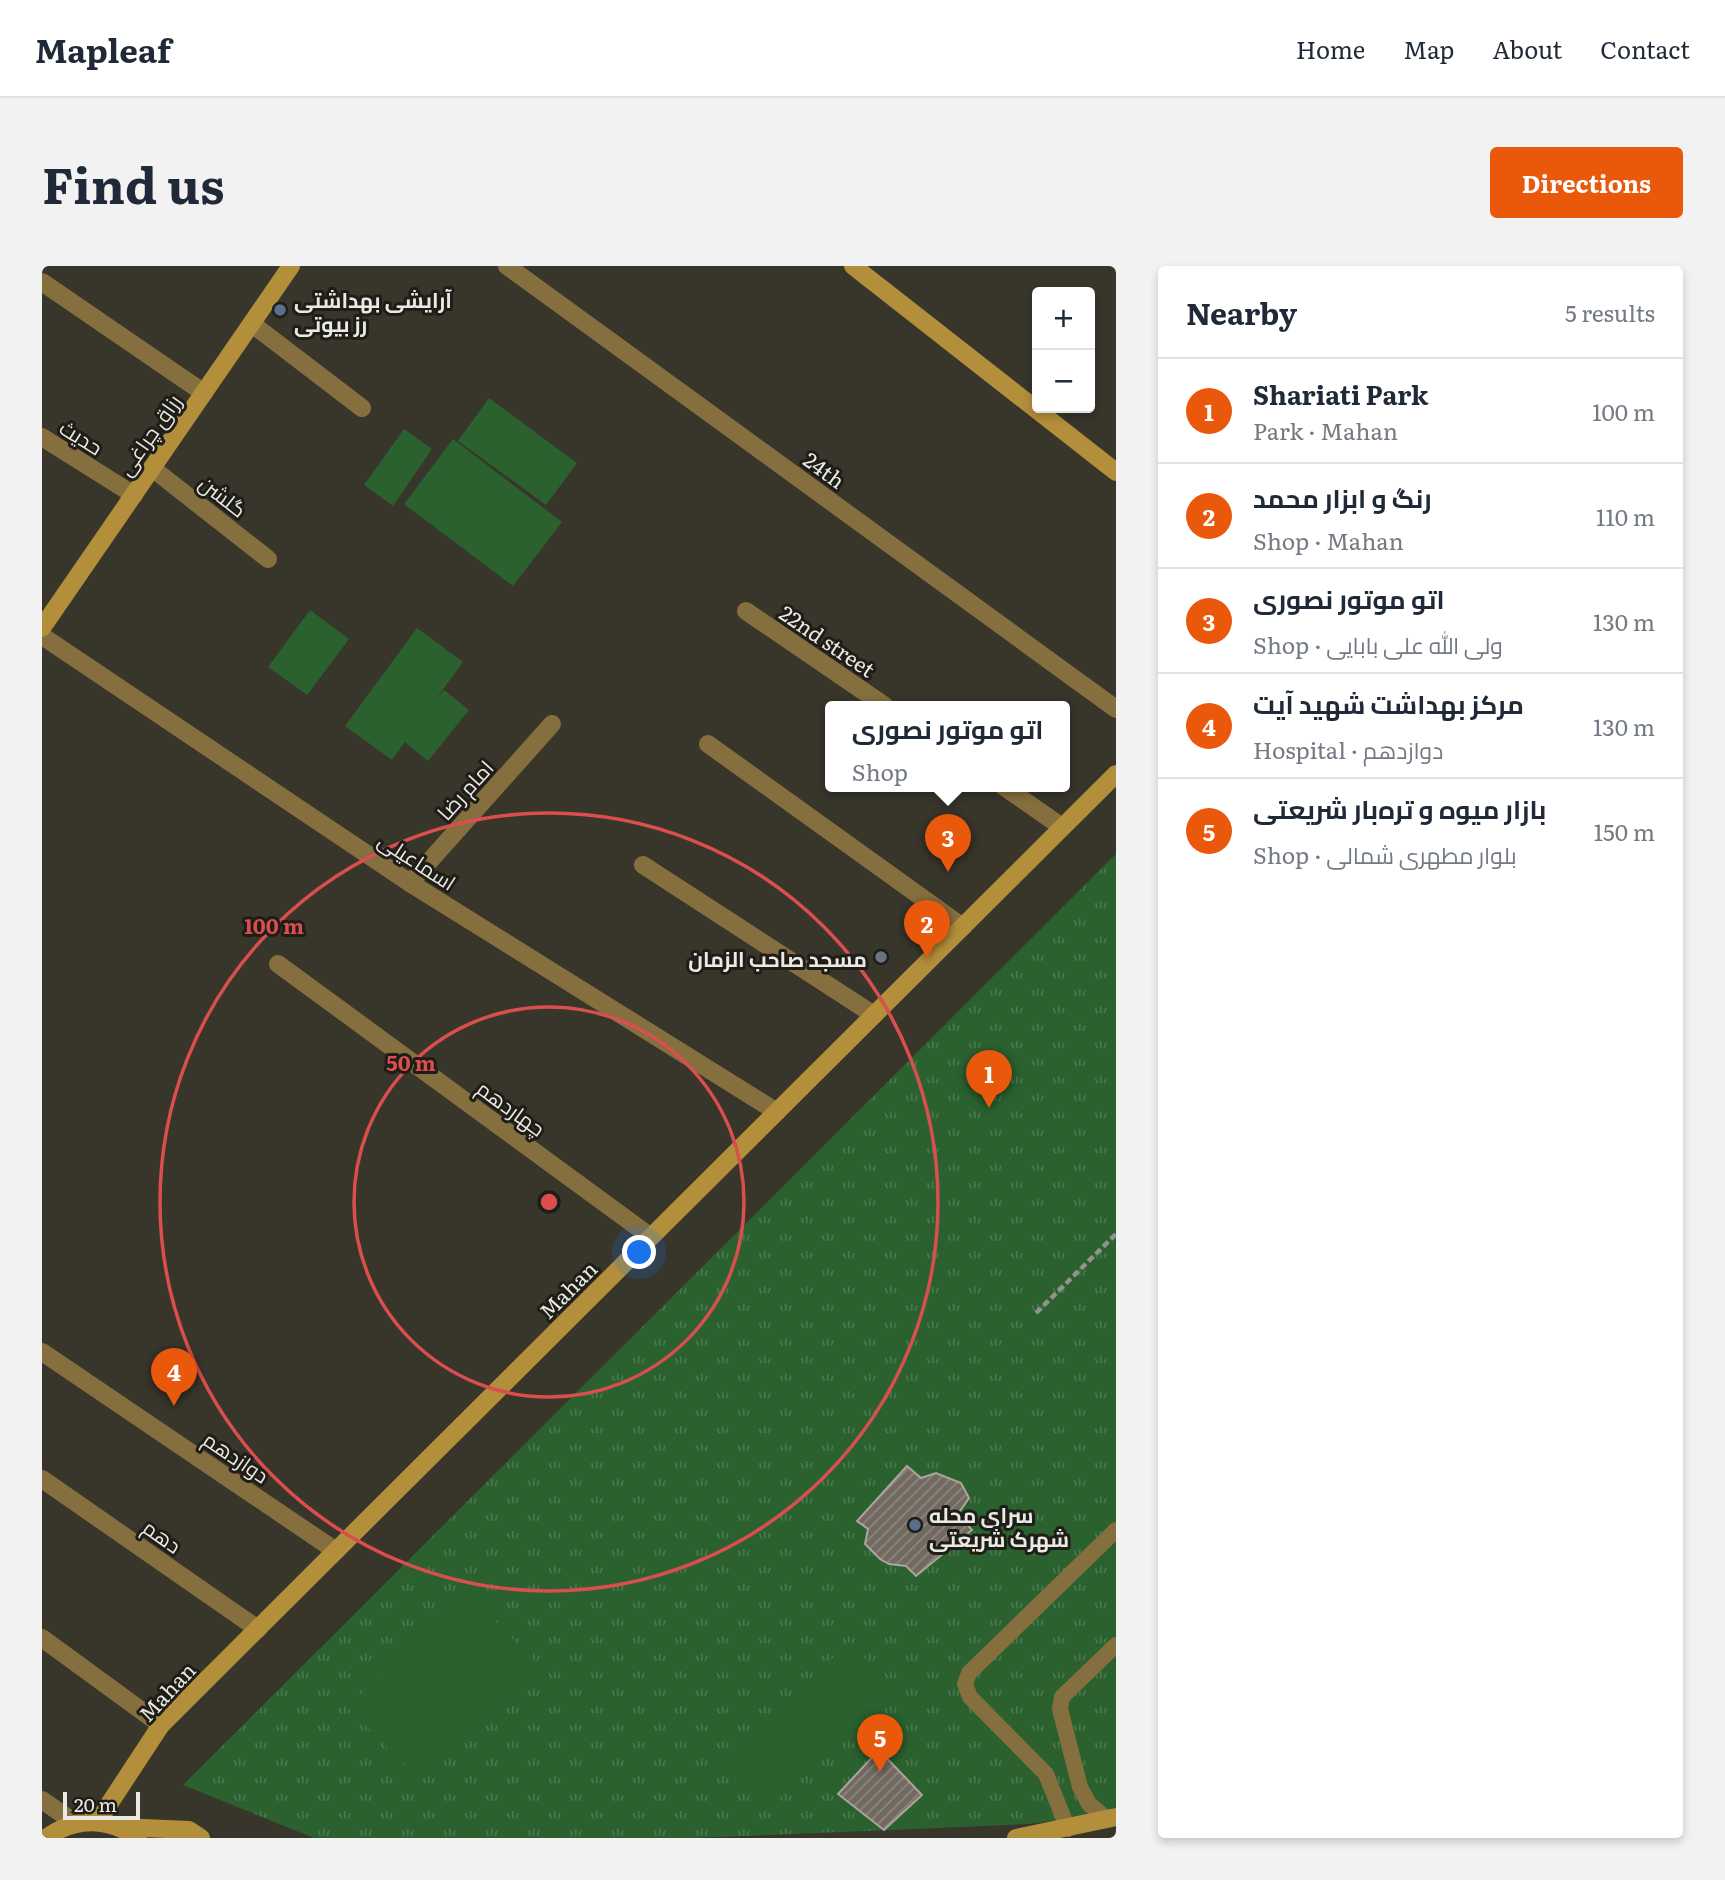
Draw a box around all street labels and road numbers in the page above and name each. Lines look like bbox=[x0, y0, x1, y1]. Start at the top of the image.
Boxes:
street label: رزاق چراغی bbox=[108, 387, 188, 482]
street label: حدیث bbox=[54, 411, 110, 461]
street label: 24th bbox=[798, 443, 852, 495]
street label: گلشن bbox=[194, 466, 254, 524]
street label: 22nd street bbox=[774, 597, 882, 684]
street label: امام رضا bbox=[429, 752, 500, 827]
street label: اسماعیلی bbox=[373, 823, 463, 897]
street label: چهاردهم bbox=[471, 1072, 553, 1143]
street label: Mahan bbox=[531, 1253, 603, 1325]
street label: دوازدهم bbox=[197, 1423, 276, 1490]
street label: دهم bbox=[137, 1511, 189, 1560]
street label: Mahan bbox=[130, 1654, 202, 1727]

